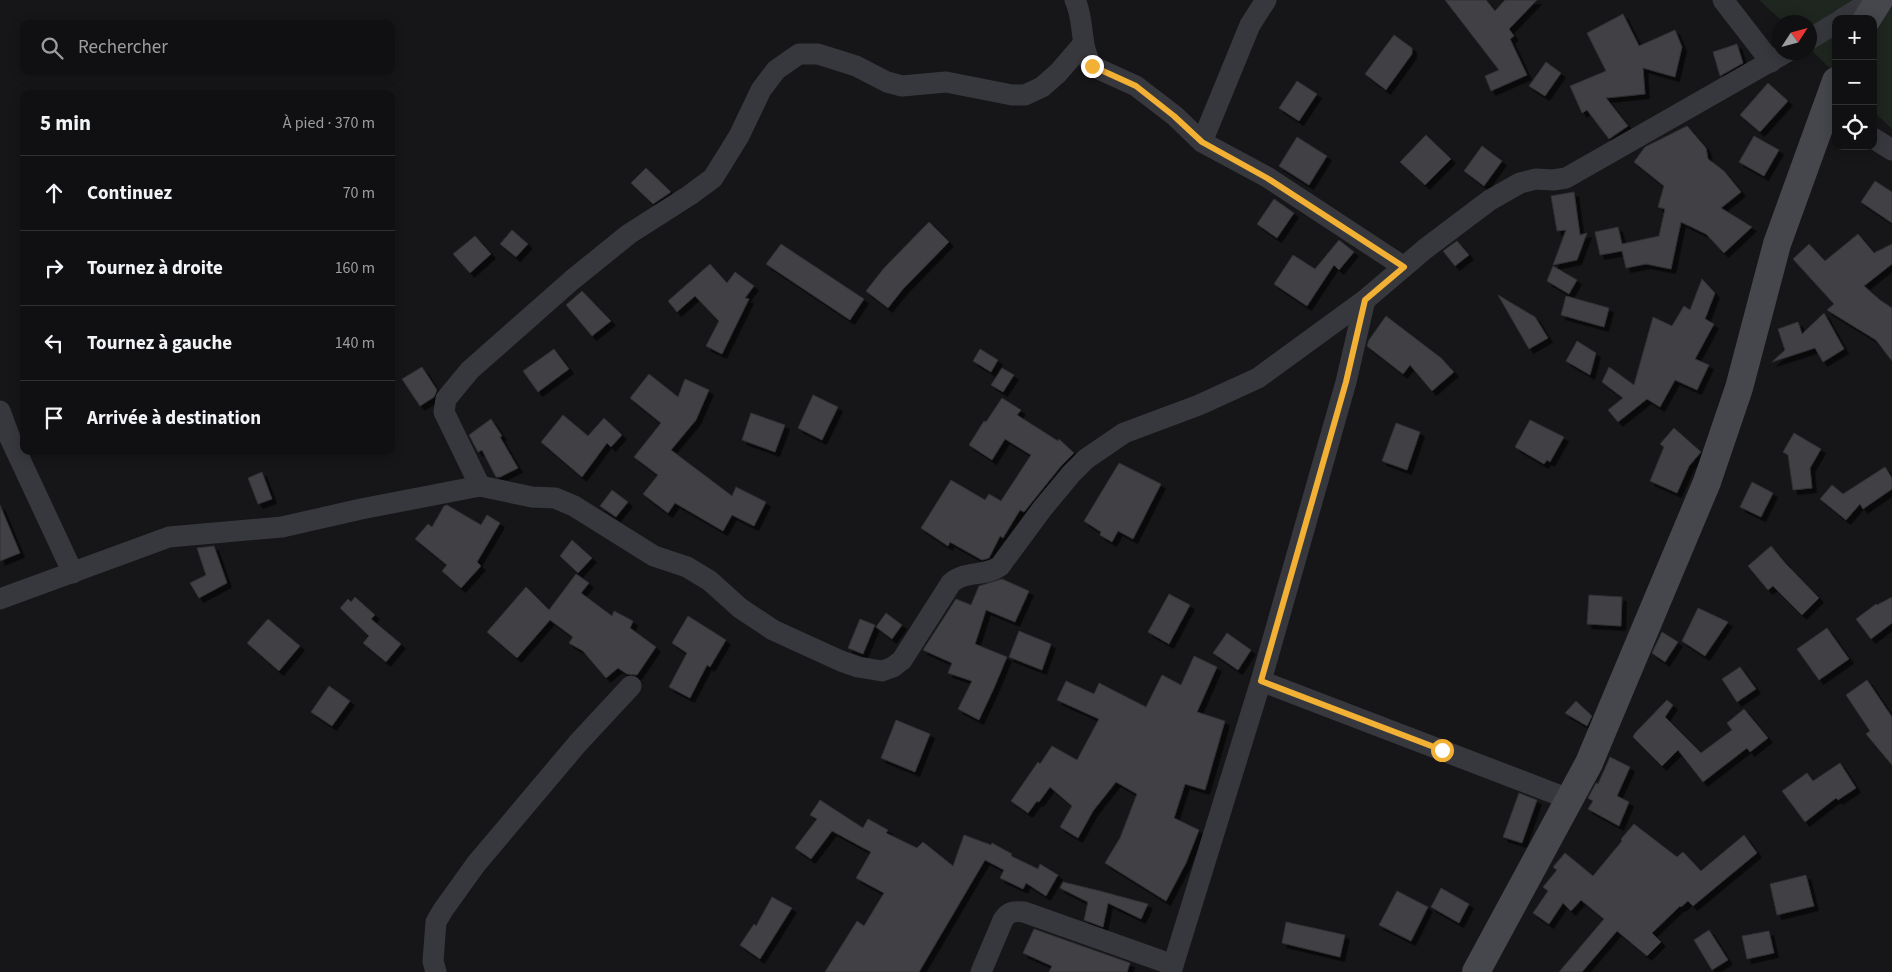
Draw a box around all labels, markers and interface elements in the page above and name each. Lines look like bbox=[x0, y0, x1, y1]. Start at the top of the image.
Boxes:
north arrow bbox=[1772, 15, 1817, 60]
map controls bbox=[1832, 15, 1877, 150]
button: + bbox=[1832, 15, 1877, 60]
search box bbox=[20, 20, 395, 75]
icon: search bbox=[38, 34, 66, 62]
text: Rechercher bbox=[78, 34, 168, 61]
route end bbox=[1081, 55, 1104, 78]
button: − bbox=[1832, 60, 1877, 105]
button: locate bbox=[1832, 105, 1877, 150]
text: 5 min bbox=[40, 108, 91, 138]
text: À pied · 370 m bbox=[283, 112, 375, 134]
icon: ahead bbox=[40, 179, 68, 207]
text: Continuez bbox=[87, 180, 172, 207]
text: 70 m bbox=[343, 182, 375, 204]
icon: right bbox=[40, 254, 68, 282]
text: Tournez à droite bbox=[87, 255, 223, 282]
text: 160 m bbox=[335, 257, 375, 279]
icon: left bbox=[40, 329, 68, 357]
text: Tournez à gauche bbox=[87, 330, 232, 357]
text: 140 m bbox=[335, 332, 375, 354]
icon: arrive bbox=[40, 404, 68, 432]
text: Arrivée à destination bbox=[87, 405, 261, 432]
route start bbox=[1431, 739, 1454, 762]

